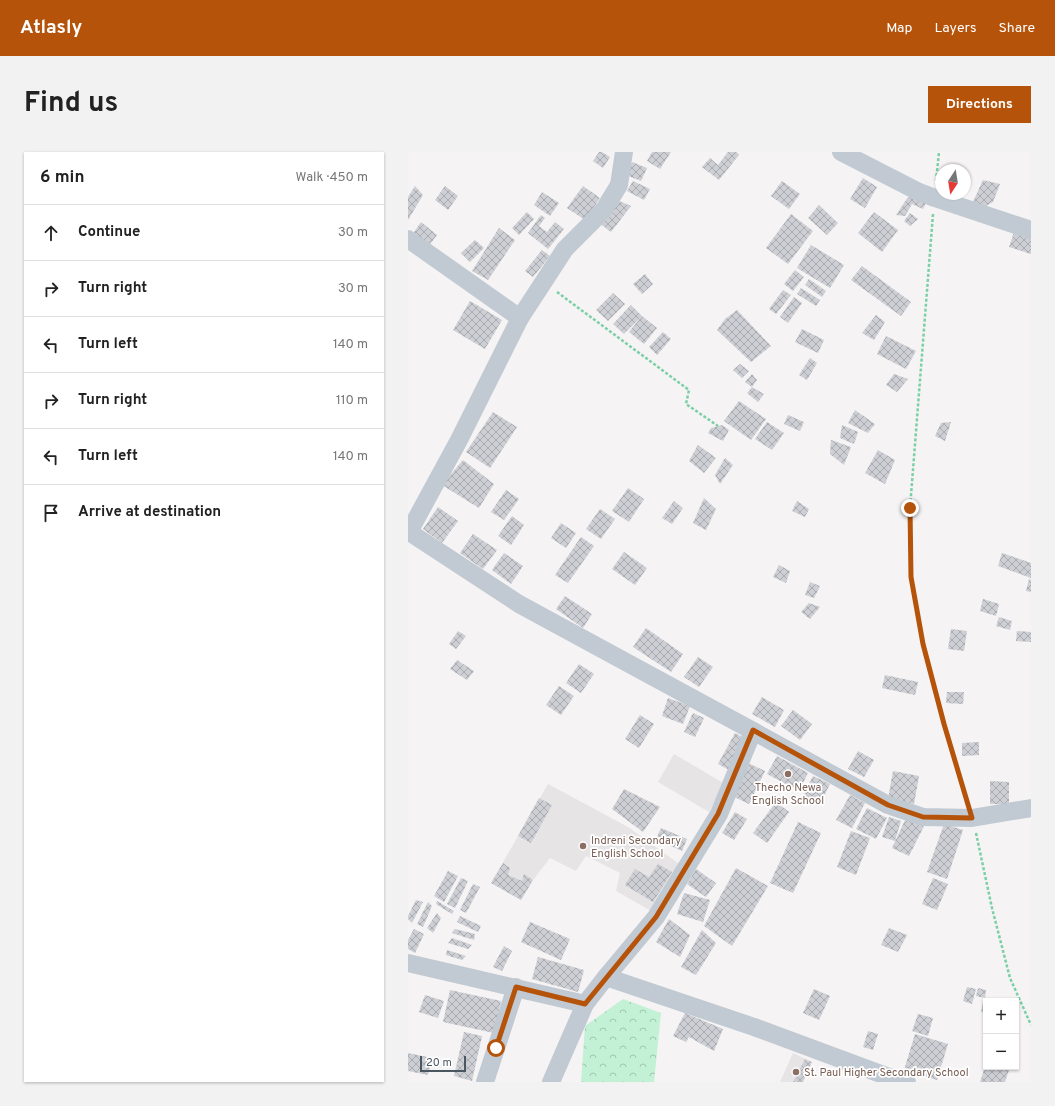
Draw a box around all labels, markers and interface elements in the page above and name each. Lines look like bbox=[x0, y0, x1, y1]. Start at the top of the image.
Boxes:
text: Atlasly bbox=[20, 16, 82, 40]
text: Map bbox=[886, 20, 912, 37]
text: Layers bbox=[934, 20, 976, 37]
text: Share bbox=[998, 20, 1035, 37]
text: Find us bbox=[24, 86, 118, 122]
button: Directions bbox=[928, 86, 1031, 123]
north arrow bbox=[935, 164, 971, 200]
text: 6 min bbox=[40, 167, 84, 189]
text: Walk · 450 m bbox=[296, 170, 368, 186]
icon: ahead bbox=[40, 222, 62, 244]
text: Continue bbox=[78, 223, 140, 242]
text: 30 m bbox=[338, 225, 368, 241]
icon: right bbox=[40, 278, 62, 300]
text: Turn right bbox=[78, 279, 147, 298]
text: 30 m bbox=[338, 281, 368, 297]
icon: left bbox=[40, 334, 62, 356]
text: Turn left bbox=[78, 335, 138, 354]
text: 140 m bbox=[333, 337, 368, 353]
icon: right bbox=[40, 390, 62, 412]
text: Turn right bbox=[78, 391, 147, 410]
text: 110 m bbox=[336, 393, 368, 409]
icon: left bbox=[40, 446, 62, 468]
text: Turn left bbox=[78, 447, 138, 466]
text: 140 m bbox=[333, 449, 368, 465]
route end bbox=[901, 499, 919, 517]
icon: arrive bbox=[40, 502, 62, 524]
text: Arrive at destination bbox=[78, 503, 221, 522]
marker: Thecho Newa English School bbox=[783, 769, 793, 779]
place label: Thecho Newa English School bbox=[752, 781, 824, 808]
place label: Indreni Secondary English School bbox=[591, 834, 681, 861]
marker: Indreni Secondary English School bbox=[578, 841, 588, 851]
map controls bbox=[983, 998, 1019, 1070]
button: + bbox=[983, 998, 1019, 1034]
button: − bbox=[983, 1034, 1019, 1070]
route start bbox=[487, 1039, 505, 1057]
scale bar bbox=[420, 1054, 466, 1073]
text: 20 m bbox=[426, 1056, 452, 1070]
place label: St. Paul Higher Secondary School bbox=[804, 1066, 969, 1080]
marker: St. Paul Higher Secondary School bbox=[791, 1067, 801, 1077]

